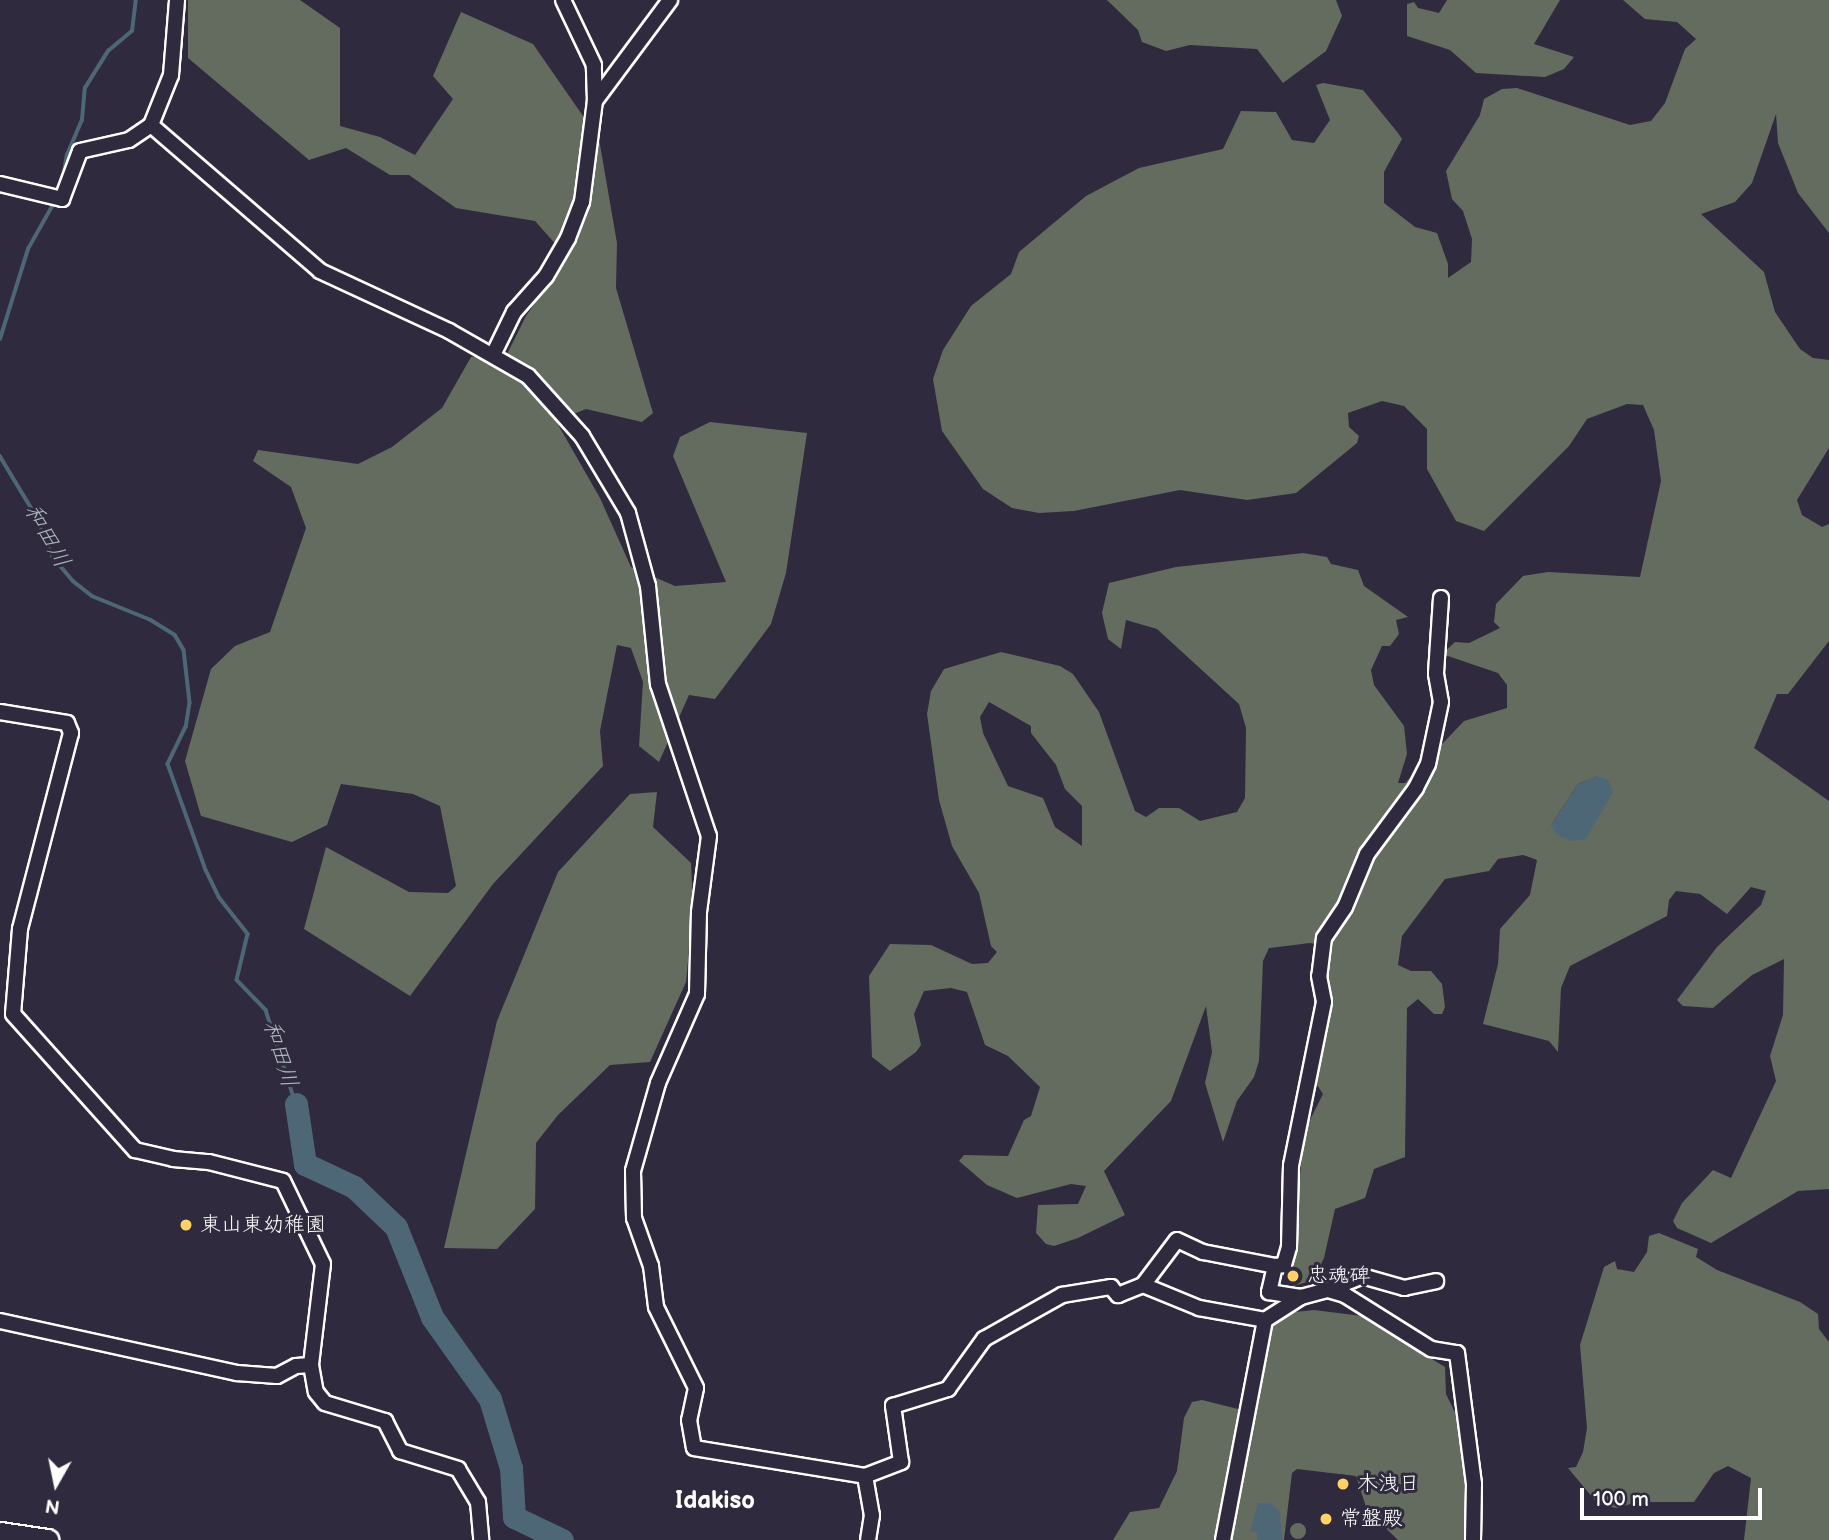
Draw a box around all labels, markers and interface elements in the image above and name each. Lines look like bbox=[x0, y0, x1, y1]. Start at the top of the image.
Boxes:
water label: 和田川 bbox=[18, 499, 76, 573]
water label: 和田川 bbox=[257, 1017, 303, 1091]
place label: 東山東幼稚園 bbox=[200, 1212, 326, 1238]
marker: 東山東幼稚園 bbox=[178, 1217, 194, 1233]
place label: 忠魂碑 bbox=[1307, 1263, 1370, 1289]
marker: 忠魂碑 bbox=[1285, 1268, 1301, 1284]
north arrow bbox=[21, 1449, 91, 1519]
place label: 木洩日 bbox=[1357, 1471, 1420, 1497]
scale bar bbox=[1584, 1474, 1766, 1518]
marker: 木洩日 bbox=[1335, 1476, 1351, 1492]
district label: Idakiso bbox=[675, 1487, 755, 1515]
text: 100 m bbox=[1593, 1487, 1649, 1512]
text: N bbox=[44, 1493, 61, 1518]
place label: 常盤殿 bbox=[1340, 1506, 1403, 1532]
marker: 常盤殿 bbox=[1318, 1511, 1334, 1527]

